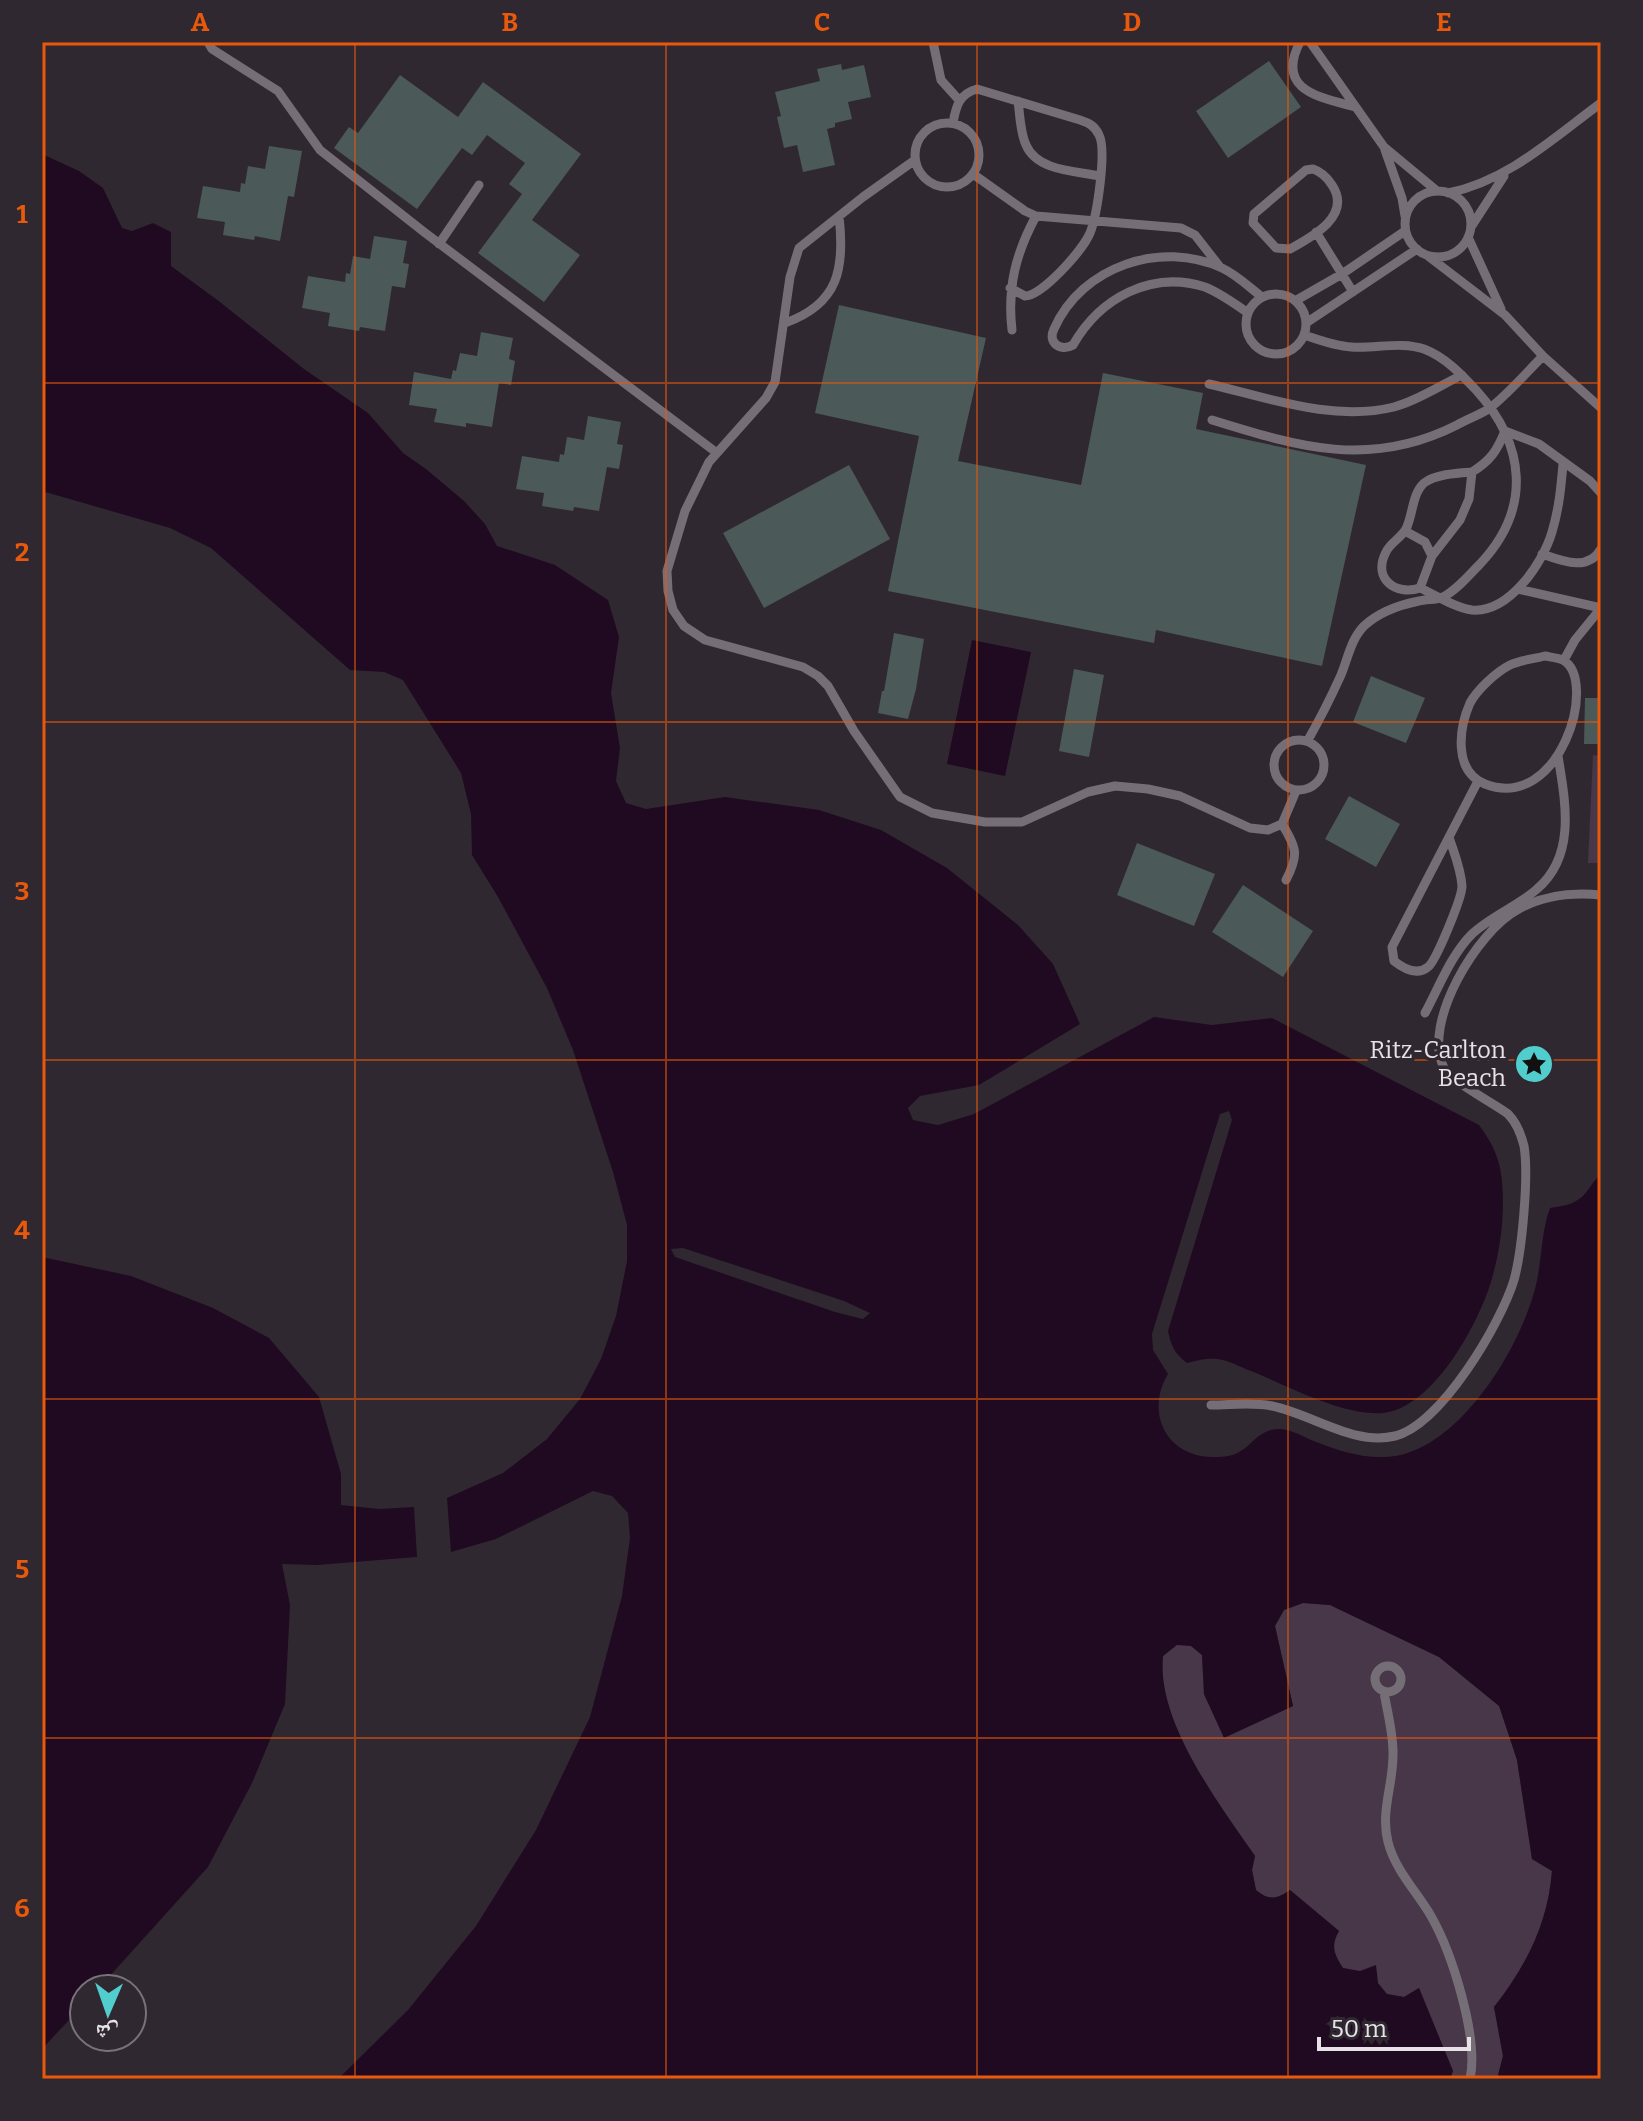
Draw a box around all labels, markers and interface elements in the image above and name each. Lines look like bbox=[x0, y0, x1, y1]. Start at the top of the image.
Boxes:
text: A bbox=[191, 7, 210, 38]
text: B bbox=[502, 7, 518, 38]
text: C bbox=[814, 7, 830, 38]
text: D bbox=[1123, 7, 1141, 38]
text: E bbox=[1436, 7, 1452, 38]
text: 1 bbox=[16, 199, 28, 230]
text: 2 bbox=[15, 537, 29, 568]
text: 3 bbox=[15, 876, 29, 907]
place label: Ritz-Carlton Beach bbox=[1370, 1036, 1506, 1092]
place icon: Ritz-Carlton Beach bbox=[1513, 1043, 1555, 1085]
text: 4 bbox=[14, 1215, 30, 1246]
text: 5 bbox=[15, 1554, 29, 1585]
text: 6 bbox=[14, 1893, 30, 1924]
north arrow bbox=[68, 1973, 148, 2053]
scale bar bbox=[1319, 2001, 1469, 2051]
text: 50 m bbox=[1331, 2015, 1387, 2043]
text: ش bbox=[95, 2019, 119, 2046]

